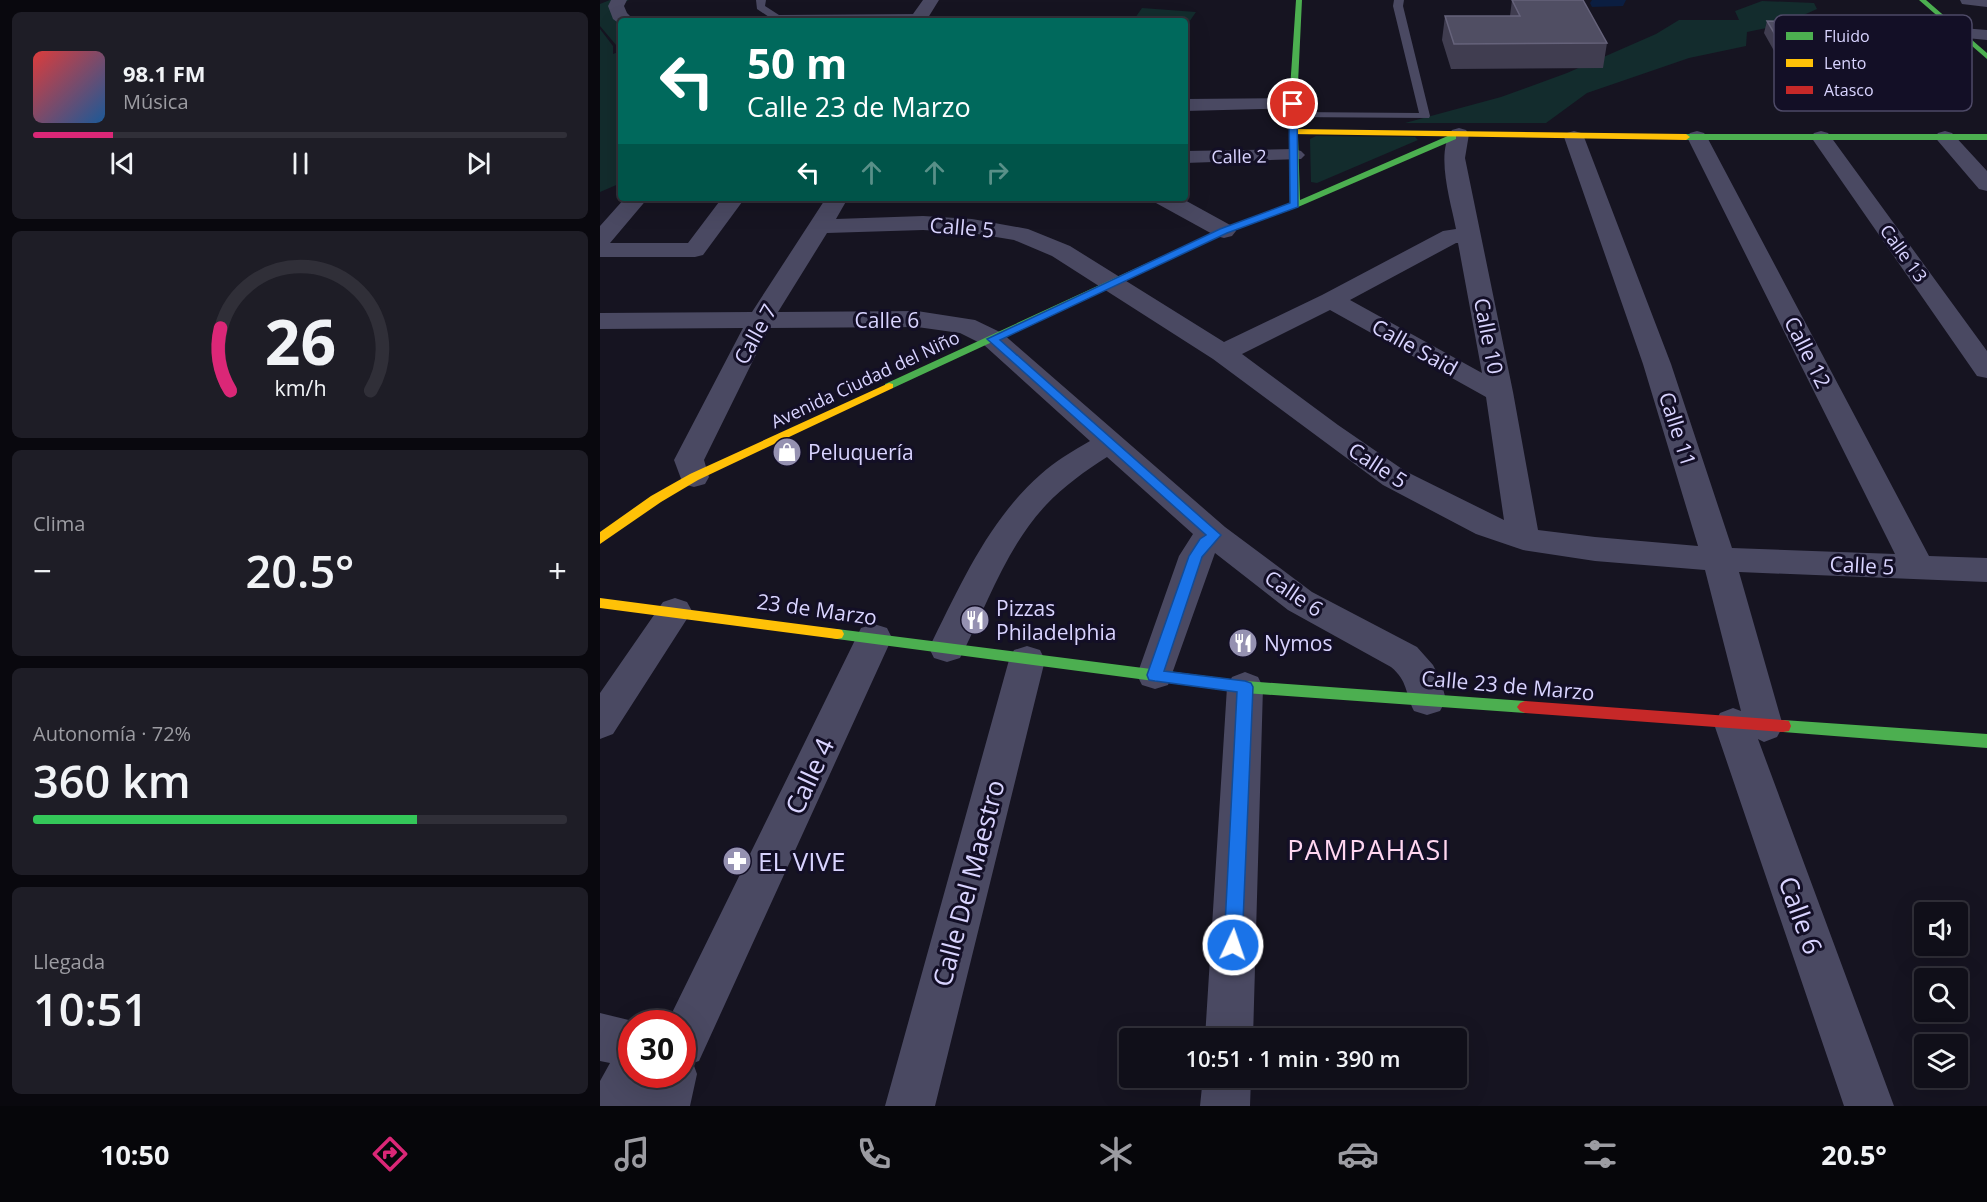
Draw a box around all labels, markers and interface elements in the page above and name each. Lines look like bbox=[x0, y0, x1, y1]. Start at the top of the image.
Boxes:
legend bbox=[1774, 15, 1972, 111]
text: Fluido bbox=[1824, 25, 1870, 47]
text: 50 m bbox=[747, 34, 847, 91]
icon: left bbox=[648, 42, 726, 120]
text: Lento bbox=[1824, 52, 1866, 74]
text: 98.1 FM bbox=[123, 58, 206, 88]
pin bbox=[1267, 78, 1318, 129]
text: Atasco bbox=[1824, 79, 1874, 101]
icon: arrive bbox=[1276, 87, 1309, 120]
text: Música bbox=[123, 88, 189, 115]
text: Calle 23 de Marzo bbox=[747, 88, 971, 125]
street label: Calle 2 bbox=[1211, 144, 1267, 168]
icon: previous bbox=[106, 147, 139, 180]
icon: pause bbox=[284, 147, 317, 180]
icon: next bbox=[462, 147, 495, 180]
icon: left bbox=[792, 156, 825, 189]
icon: ahead bbox=[855, 156, 888, 189]
icon: ahead bbox=[918, 156, 951, 189]
icon: right bbox=[981, 156, 1014, 189]
street label: Calle 5 bbox=[929, 210, 995, 244]
street label: Calle 13 bbox=[1875, 219, 1933, 287]
street label: Calle 10 bbox=[1468, 296, 1510, 376]
text: 26 bbox=[264, 298, 336, 383]
street label: Calle 7 bbox=[727, 299, 783, 369]
street label: Calle 6 bbox=[855, 306, 919, 334]
street label: Calle 12 bbox=[1778, 311, 1838, 393]
street label: Calle Said bbox=[1367, 312, 1463, 382]
street label: Avenida Ciudad del Niño bbox=[767, 325, 963, 433]
text: km/h bbox=[274, 374, 326, 403]
street label: Calle 11 bbox=[1653, 388, 1703, 470]
shop icon: Peluquería bbox=[771, 436, 803, 468]
street label: Calle 5 bbox=[1343, 436, 1413, 494]
place label: Peluquería bbox=[808, 438, 914, 466]
text: Clima bbox=[33, 510, 85, 537]
text: 20.5° bbox=[246, 540, 354, 601]
text: − bbox=[33, 548, 52, 593]
text: + bbox=[548, 548, 567, 593]
street label: Calle 5 bbox=[1829, 549, 1895, 581]
street label: Calle 6 bbox=[1259, 563, 1329, 623]
street label: 23 de Marzo bbox=[755, 587, 879, 631]
place label: Pizzas Philadelphia bbox=[996, 594, 1116, 646]
restaurant icon: Pizzas Philadelphia bbox=[959, 604, 991, 636]
restaurant icon: Nymos bbox=[1227, 627, 1259, 659]
place label: Nymos bbox=[1264, 629, 1332, 657]
street label: Calle 23 de Marzo bbox=[1420, 663, 1596, 707]
text: Autonomía · 72% bbox=[33, 720, 191, 747]
street label: Calle 4 bbox=[776, 732, 842, 820]
text: 360 km bbox=[33, 750, 191, 811]
street label: Calle Del Maestro bbox=[923, 776, 1013, 990]
district label: PAMPAHASI bbox=[1287, 831, 1451, 868]
place label: EL VIVE bbox=[758, 843, 845, 879]
pharmacy icon: EL VIVE bbox=[721, 845, 753, 877]
street label: Calle 6 bbox=[1770, 871, 1832, 959]
map controls bbox=[1914, 902, 1968, 1088]
button: sound bbox=[1914, 902, 1968, 956]
position arrow bbox=[1201, 913, 1265, 977]
text: Llegada bbox=[33, 948, 105, 975]
button: search bbox=[1914, 968, 1968, 1022]
text: 10:51 bbox=[33, 978, 148, 1039]
speed limit sign: 30 bbox=[618, 1010, 696, 1088]
button: layers bbox=[1914, 1034, 1968, 1088]
text: 10:51 · 1 min · 390 m bbox=[1185, 1043, 1401, 1073]
icon: directions bbox=[369, 1133, 411, 1175]
icon: music bbox=[611, 1133, 653, 1175]
icon: phone bbox=[853, 1133, 895, 1175]
icon: climate bbox=[1095, 1133, 1137, 1175]
icon: car bbox=[1337, 1133, 1379, 1175]
icon: filters bbox=[1579, 1133, 1621, 1175]
text: 10:50 bbox=[100, 1136, 169, 1173]
text: 20.5° bbox=[1821, 1136, 1887, 1173]

